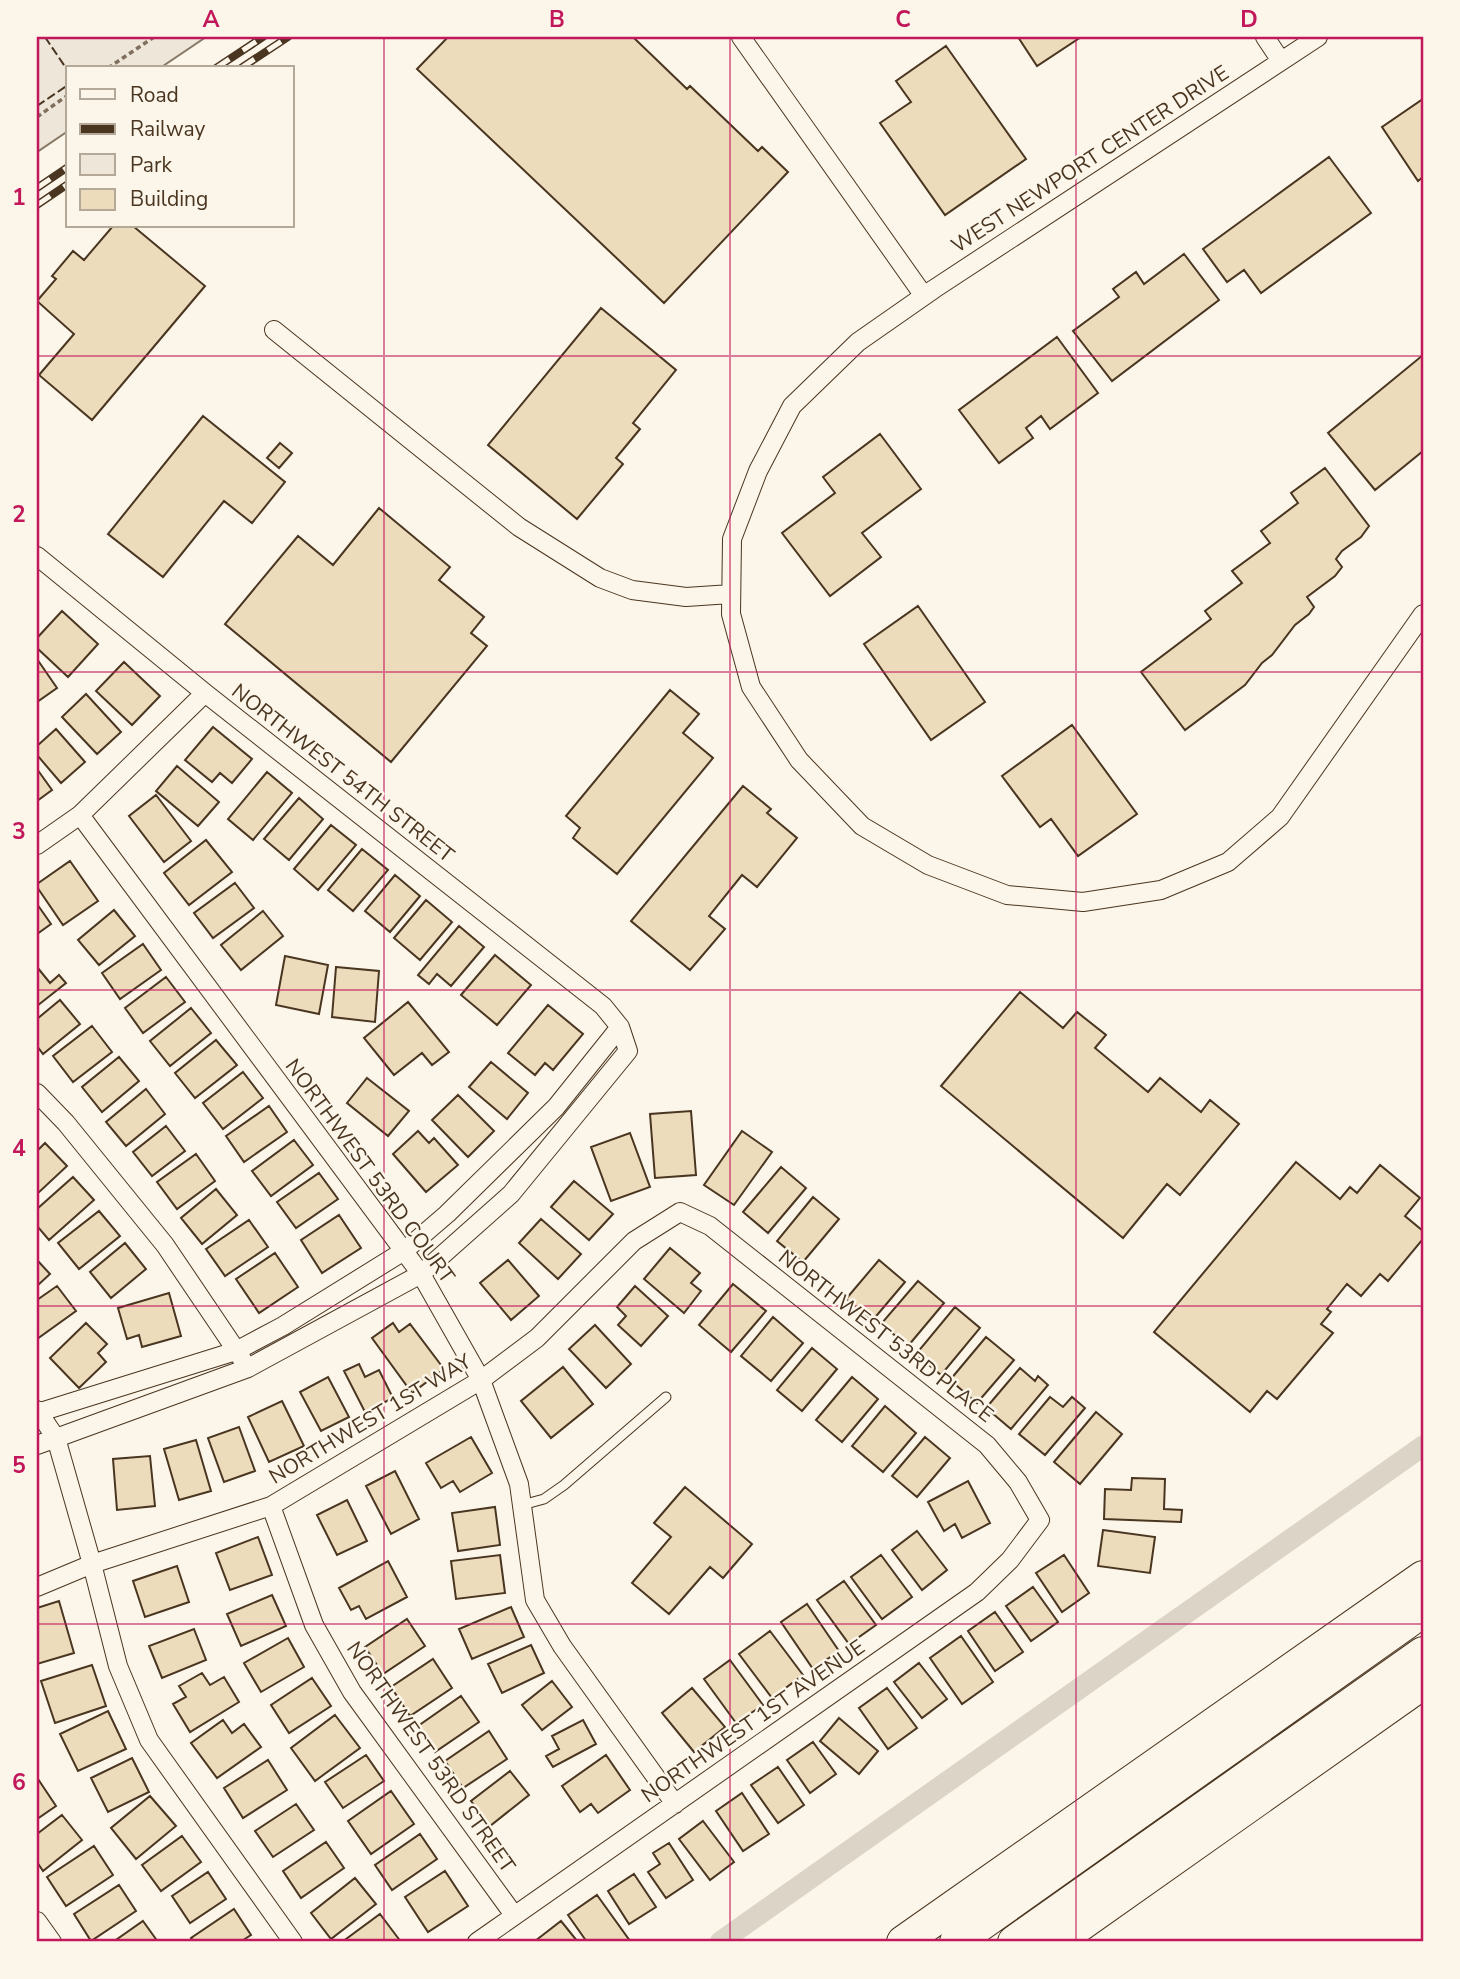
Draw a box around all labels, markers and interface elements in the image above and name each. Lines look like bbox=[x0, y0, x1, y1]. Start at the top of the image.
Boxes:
text: A bbox=[202, 4, 220, 35]
text: B bbox=[549, 4, 565, 35]
text: C bbox=[895, 4, 911, 35]
text: D bbox=[1240, 4, 1258, 35]
street label: WEST NEWPORT CENTER DRIVE bbox=[946, 59, 1234, 259]
legend bbox=[66, 66, 294, 228]
text: Road bbox=[130, 81, 179, 109]
text: Railway bbox=[130, 115, 205, 143]
text: Park bbox=[130, 151, 172, 179]
text: 1 bbox=[12, 182, 26, 213]
text: Building bbox=[130, 185, 208, 213]
text: 2 bbox=[12, 499, 26, 530]
street label: NORTHWEST 54TH STREET bbox=[226, 677, 460, 869]
text: 3 bbox=[12, 816, 26, 847]
street label: NORTHWEST 53RD COURT bbox=[279, 1053, 461, 1289]
text: 4 bbox=[12, 1133, 26, 1164]
street label: NORTHWEST 53RD PLACE bbox=[773, 1243, 999, 1429]
street label: NORTHWEST 1ST WAY bbox=[264, 1347, 477, 1491]
text: 5 bbox=[12, 1450, 26, 1481]
street label: NORTHWEST 1ST AVENUE bbox=[636, 1633, 870, 1809]
street label: NORTHWEST 53RD STREET bbox=[340, 1636, 522, 1878]
text: 6 bbox=[12, 1767, 26, 1798]

